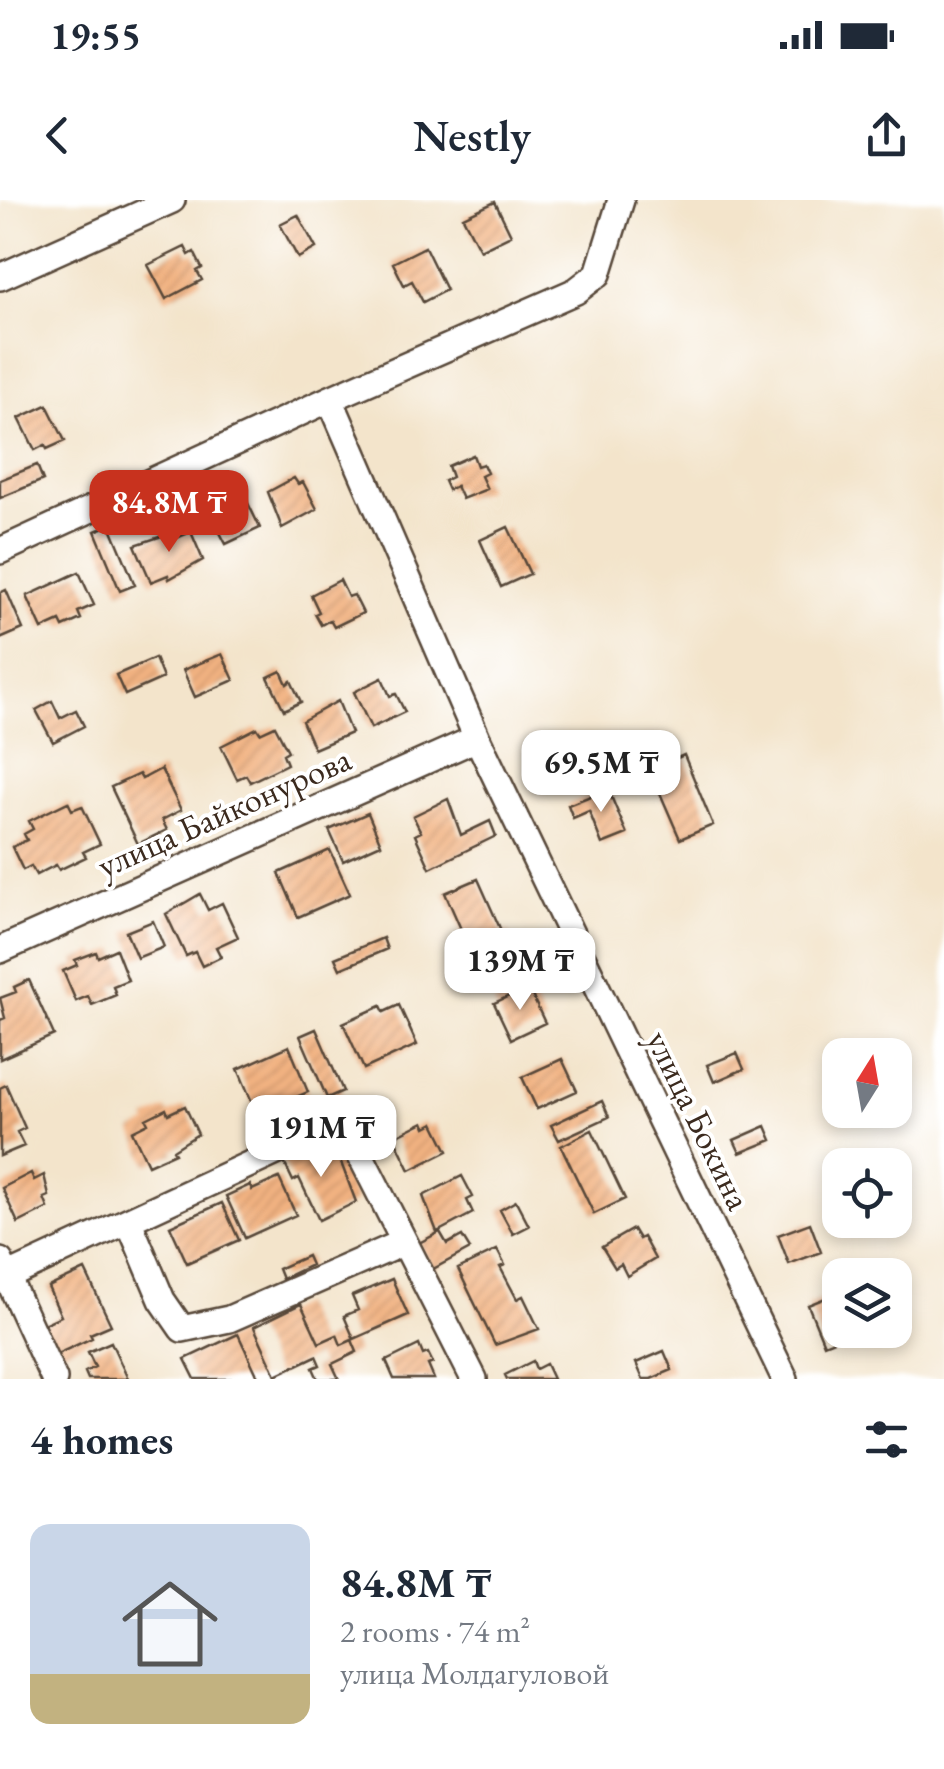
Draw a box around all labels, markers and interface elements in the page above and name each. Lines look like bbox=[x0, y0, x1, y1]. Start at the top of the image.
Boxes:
text: 19:55 bbox=[50, 11, 141, 60]
text: Nestly bbox=[413, 106, 531, 164]
icon: back bbox=[30, 108, 85, 163]
icon: share bbox=[859, 108, 914, 163]
pin: 84.8M ₸ bbox=[77, 470, 261, 555]
text: 84.8M ₸ bbox=[111, 481, 227, 523]
pin: 69.5M ₸ bbox=[509, 730, 693, 815]
street label: улица Байконурова bbox=[90, 735, 358, 889]
text: 69.5M ₸ bbox=[543, 741, 659, 783]
pin: 139M ₸ bbox=[439, 928, 601, 1013]
text: 139M ₸ bbox=[466, 939, 574, 981]
street label: улица Бокина bbox=[636, 1023, 762, 1217]
north arrow bbox=[822, 1038, 912, 1128]
map controls bbox=[822, 1038, 912, 1348]
pin: 191M ₸ bbox=[240, 1095, 402, 1180]
text: 191M ₸ bbox=[267, 1106, 375, 1148]
button: locate bbox=[822, 1148, 912, 1238]
button: layers bbox=[822, 1258, 912, 1348]
text: 4 homes bbox=[30, 1412, 173, 1467]
icon: filters bbox=[859, 1412, 914, 1467]
text: 84.8M ₸ bbox=[340, 1555, 491, 1610]
icon: home bbox=[110, 1564, 230, 1684]
text: 2 rooms · 74 m² bbox=[340, 1610, 530, 1652]
text: улица Молдагуловой bbox=[340, 1652, 609, 1694]

